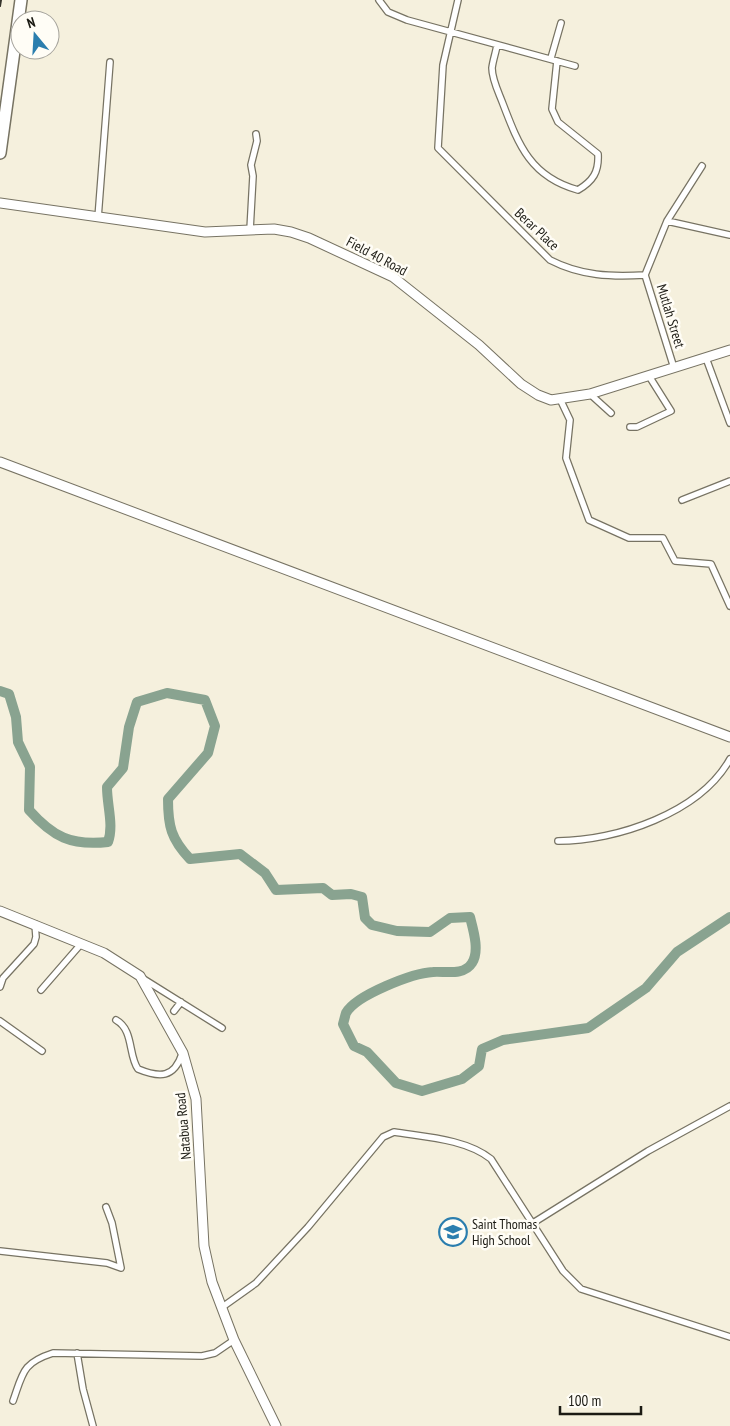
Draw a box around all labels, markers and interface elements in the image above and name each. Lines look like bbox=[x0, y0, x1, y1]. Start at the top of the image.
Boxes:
north arrow bbox=[10, 10, 60, 60]
text: N bbox=[25, 13, 37, 32]
street label: Berar Place bbox=[511, 204, 563, 254]
street label: Field 40 Road bbox=[343, 232, 411, 280]
street label: Mutlah Street bbox=[653, 282, 689, 350]
street label: Natabua Road bbox=[171, 1092, 195, 1160]
place label: Saint Thomas High School bbox=[472, 1215, 537, 1249]
school or university icon: Saint Thomas High School bbox=[438, 1217, 468, 1247]
scale bar bbox=[560, 1384, 641, 1416]
text: 100 m bbox=[568, 1391, 601, 1410]

